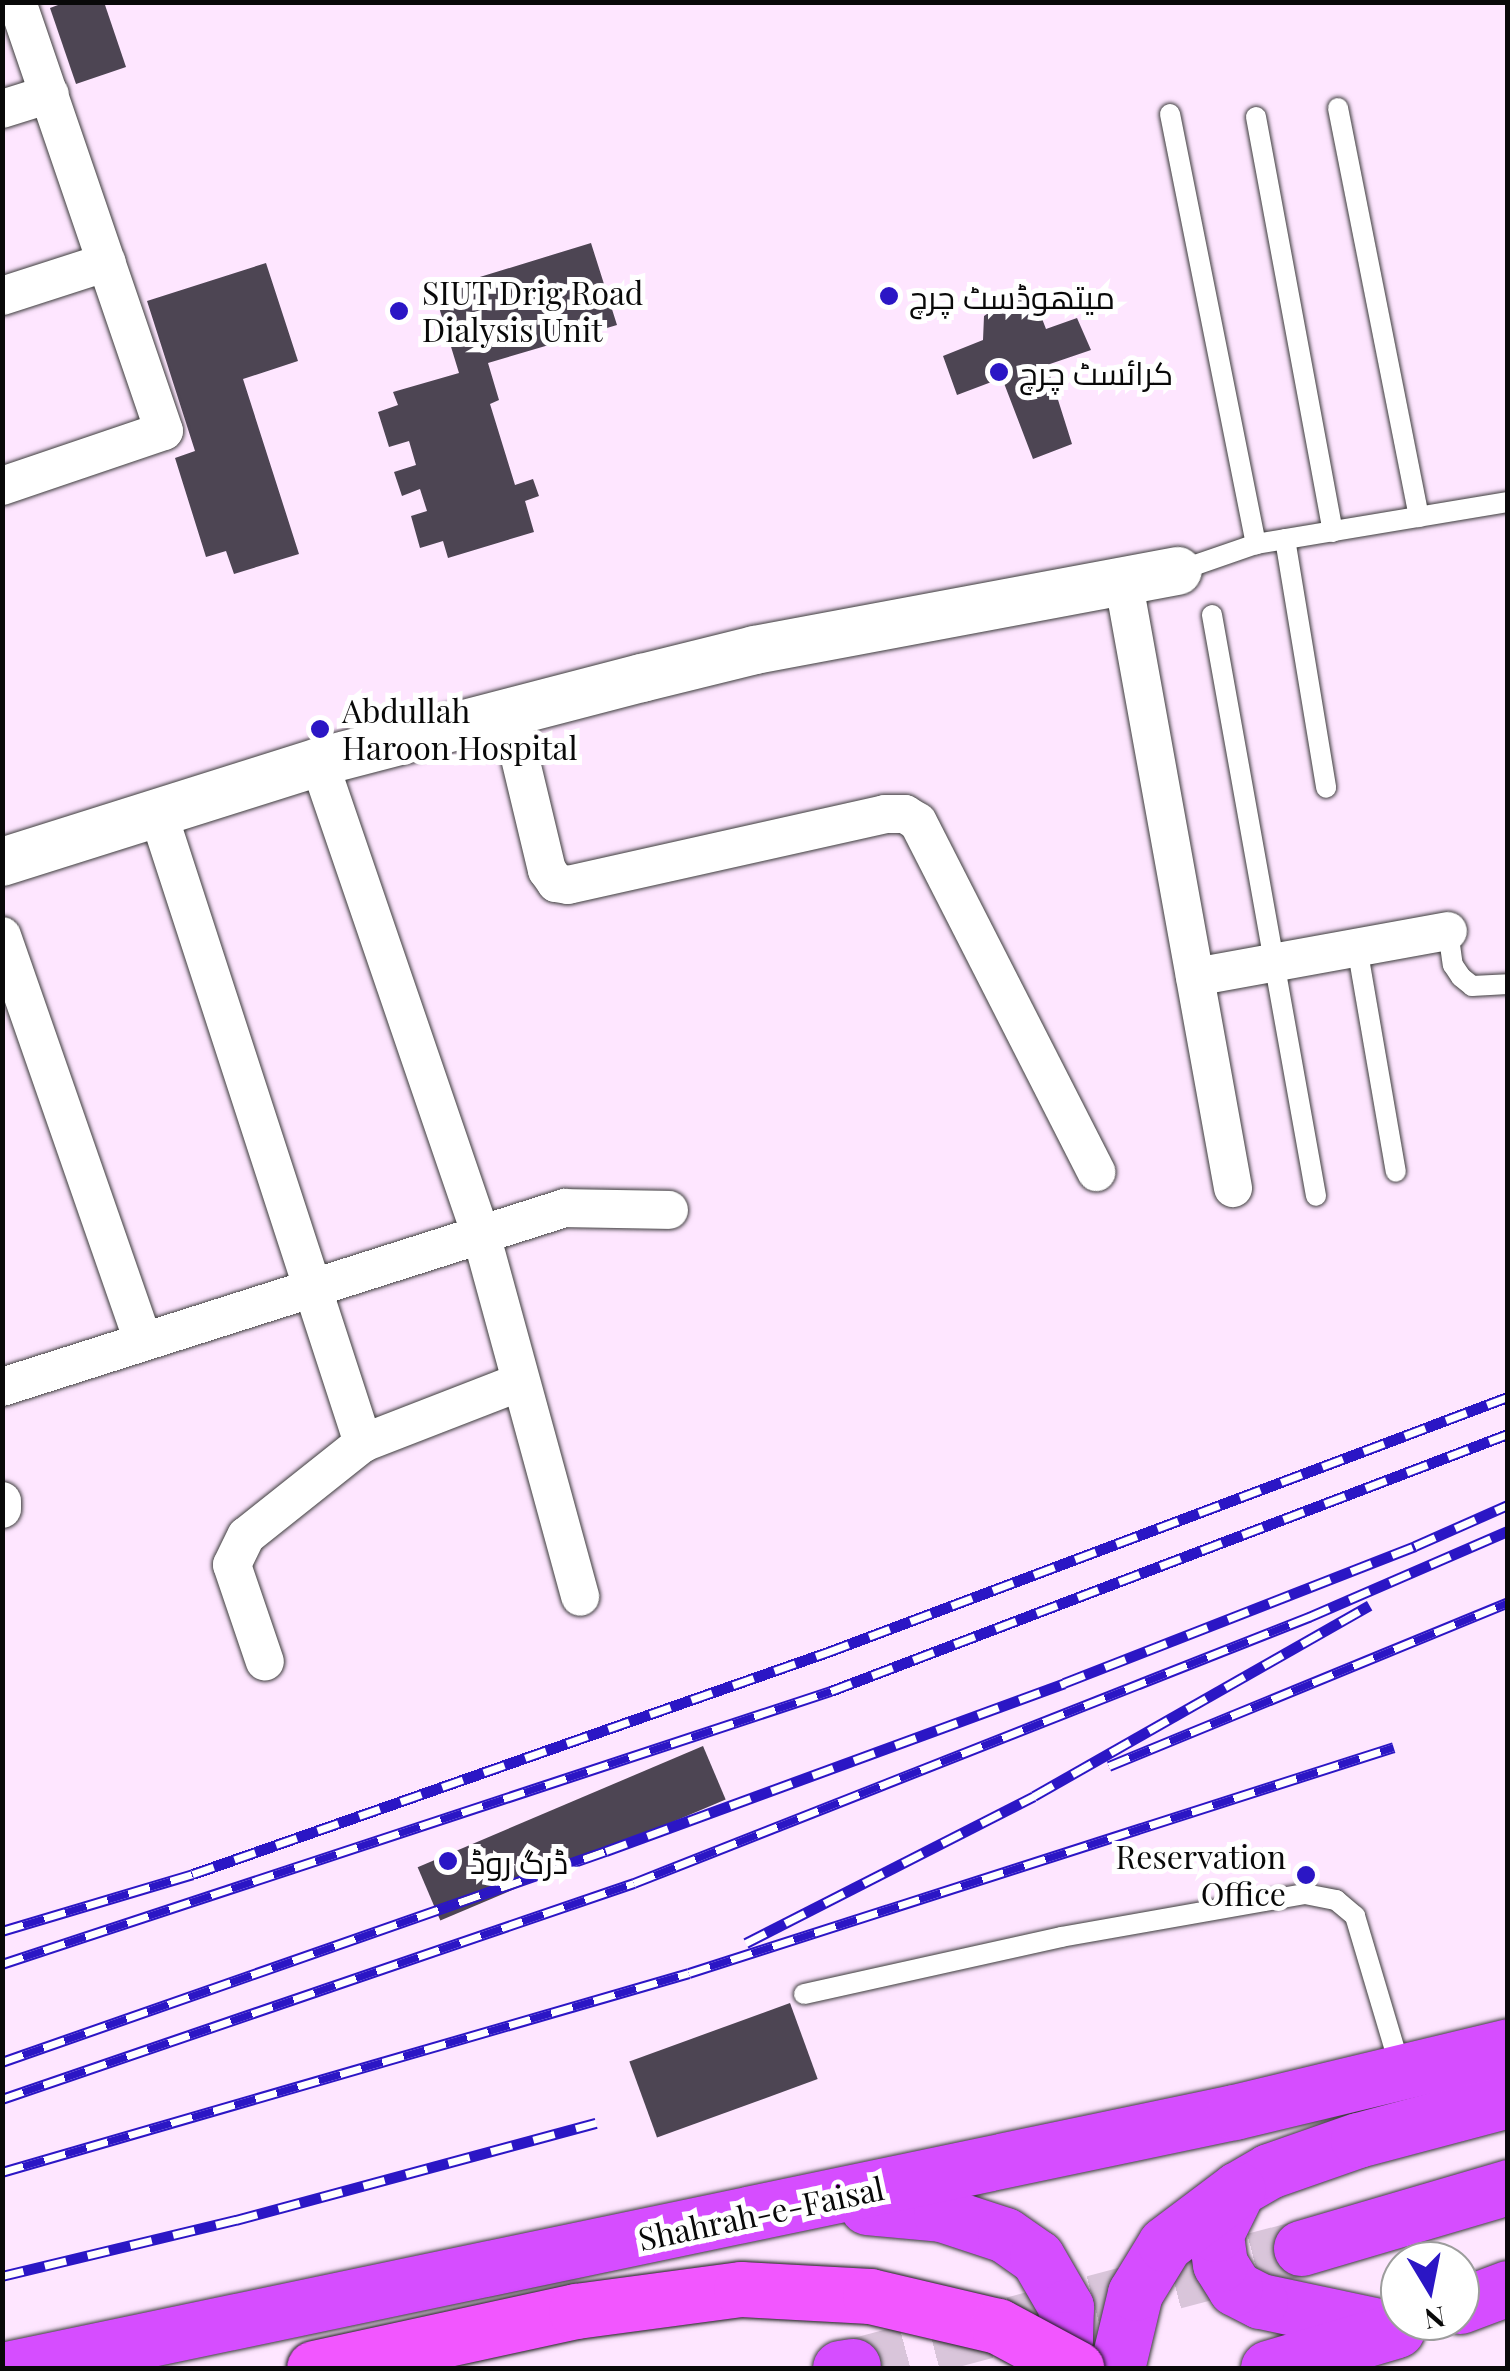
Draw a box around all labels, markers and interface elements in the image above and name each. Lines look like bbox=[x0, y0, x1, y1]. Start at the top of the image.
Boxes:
place label: SIUT Drig Road Dialysis Unit bbox=[422, 274, 644, 349]
place label: میتھوڈسٹ چرچ bbox=[909, 277, 1115, 315]
marker: میتھوڈسٹ چرچ bbox=[878, 285, 900, 307]
marker: SIUT Drig Road Dialysis Unit bbox=[386, 298, 412, 324]
place label: کرائسٹ چرچ bbox=[1019, 353, 1173, 391]
marker: کرائسٹ چرچ bbox=[988, 361, 1010, 383]
place label: Abdullah Haroon Hospital bbox=[342, 692, 578, 767]
marker: Abdullah Haroon Hospital bbox=[307, 716, 333, 742]
place label: Reservation Office bbox=[1116, 1838, 1286, 1913]
place label: ڈرگ روڈ bbox=[470, 1842, 568, 1880]
marker: ڈرگ روڈ bbox=[435, 1848, 461, 1874]
marker: Reservation Office bbox=[1295, 1864, 1317, 1886]
street label: Shahrah-e-Faisal bbox=[635, 2168, 887, 2258]
north arrow bbox=[1380, 2241, 1480, 2341]
text: N bbox=[1422, 2299, 1448, 2339]

